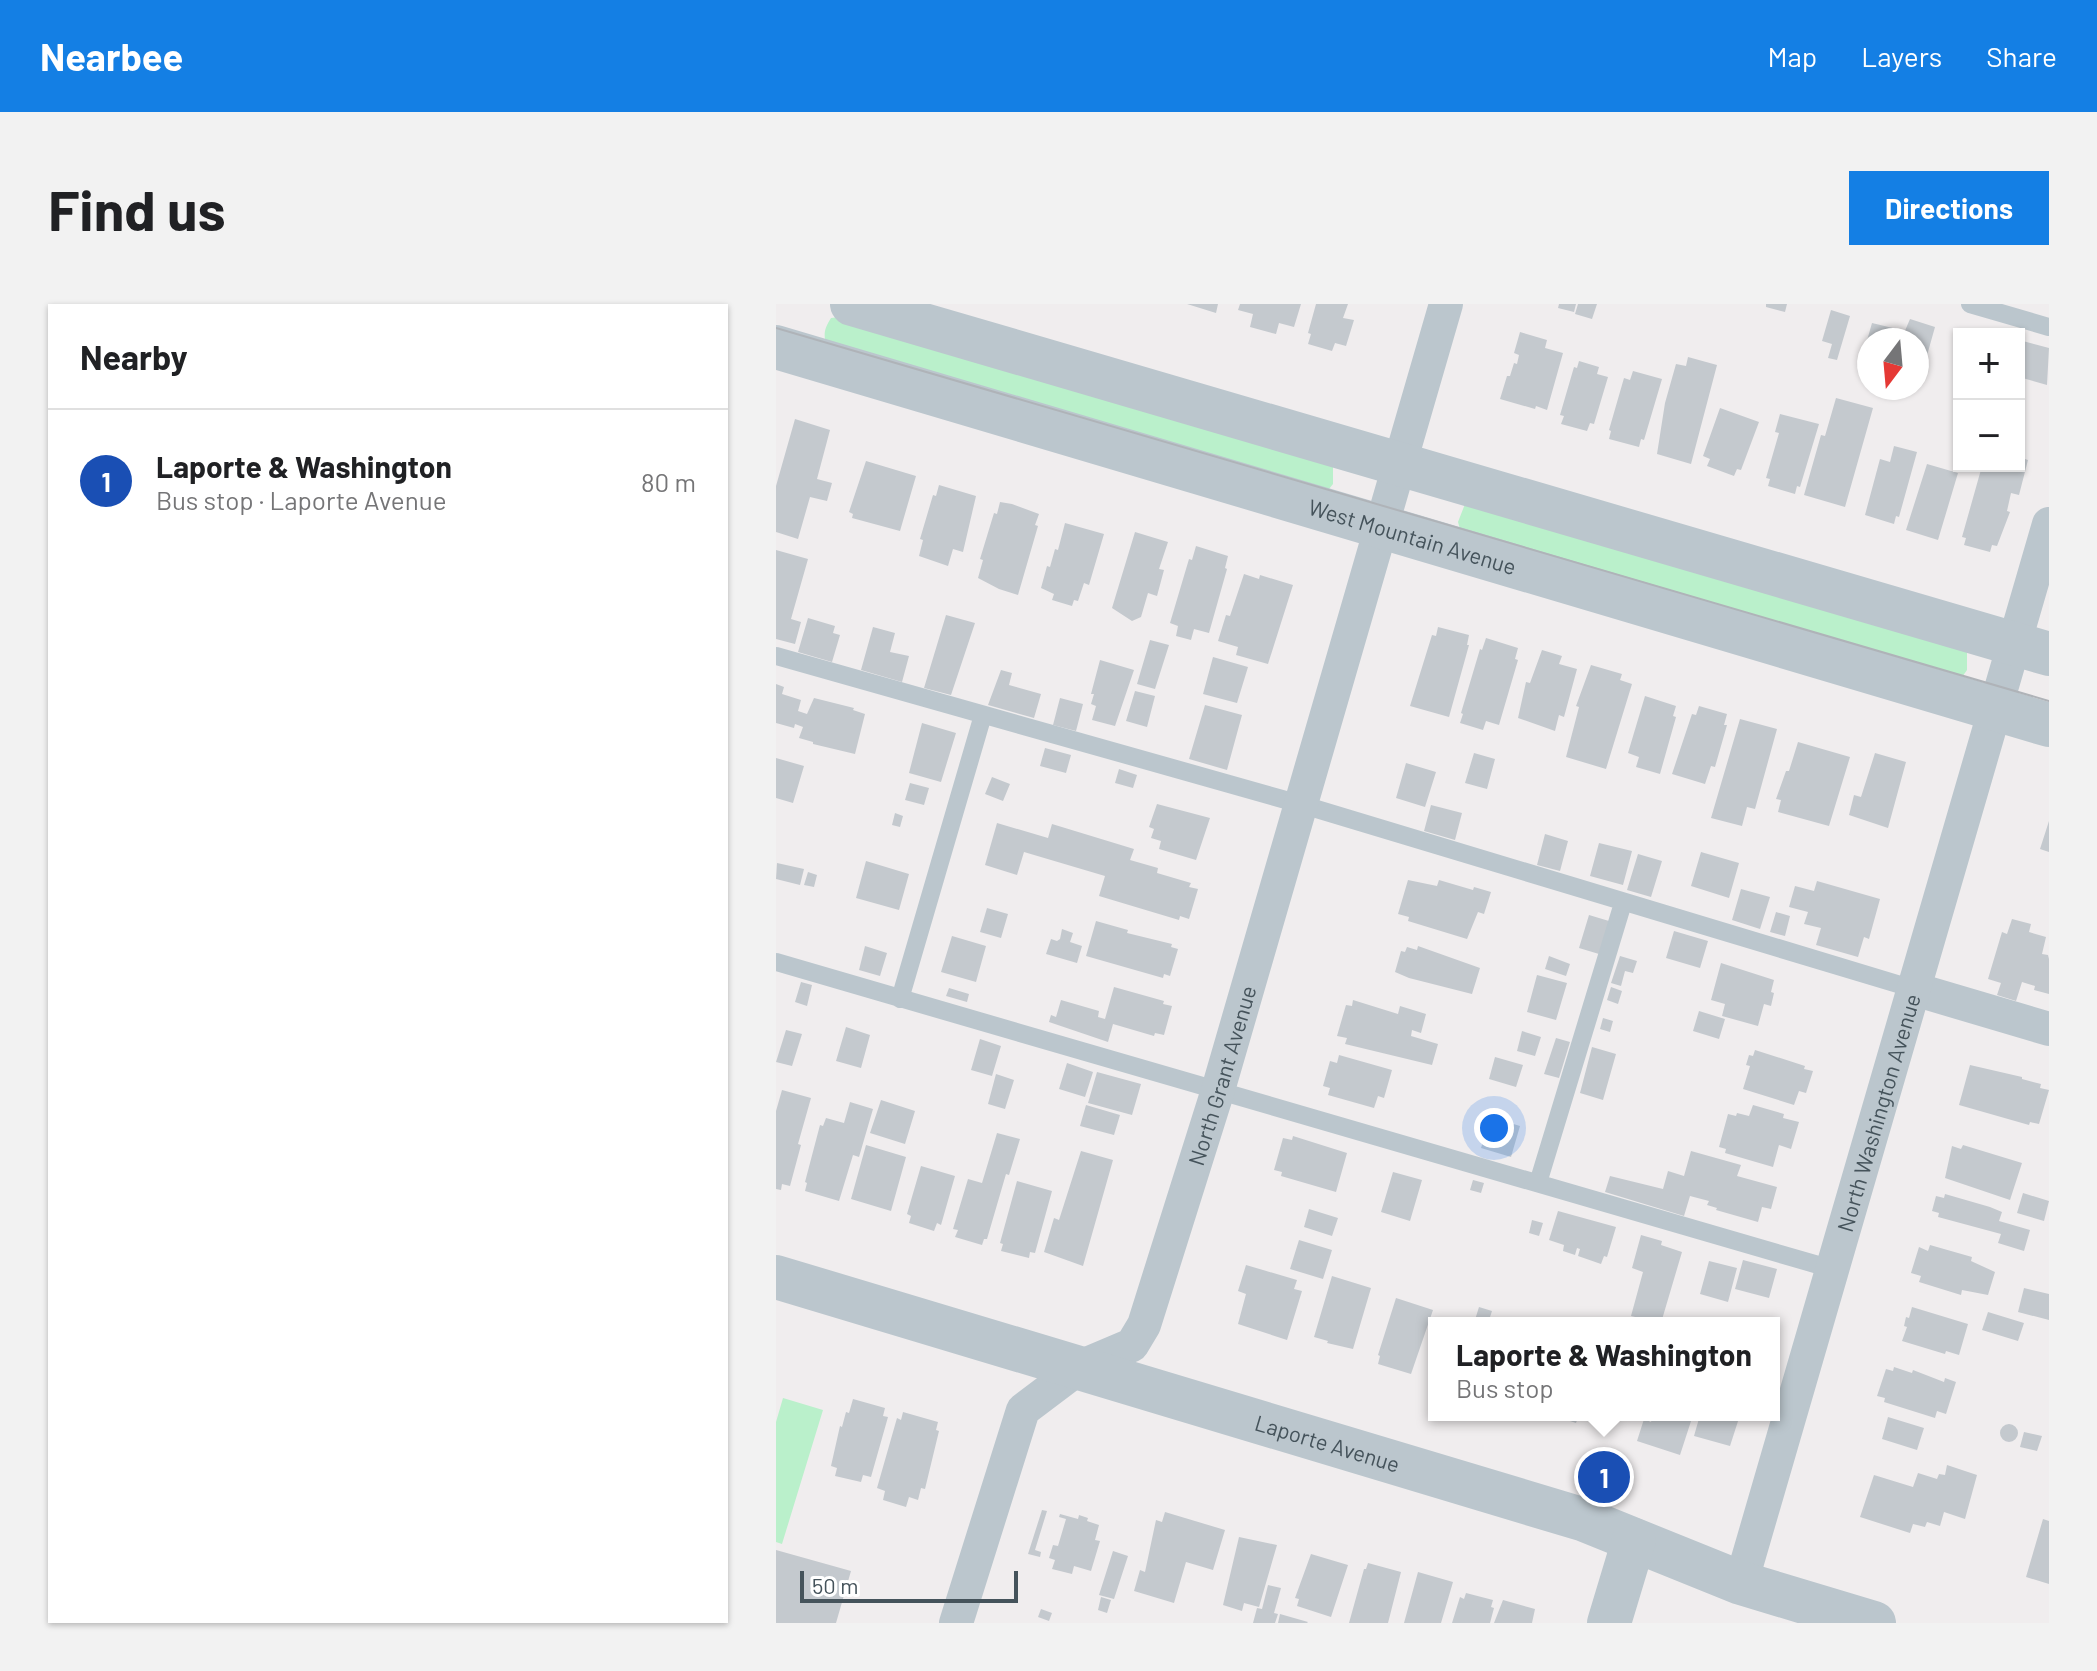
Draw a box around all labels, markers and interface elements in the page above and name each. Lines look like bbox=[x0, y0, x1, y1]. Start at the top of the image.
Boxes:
text: Nearbee bbox=[40, 33, 183, 79]
text: Map bbox=[1767, 39, 1817, 73]
text: Layers bbox=[1861, 39, 1942, 73]
text: Share bbox=[1986, 39, 2057, 73]
button: Directions bbox=[1849, 171, 2049, 245]
text: Find us bbox=[48, 175, 226, 242]
north arrow bbox=[1857, 328, 1929, 400]
map controls bbox=[1953, 328, 2025, 472]
button: + bbox=[1953, 328, 2025, 400]
text: Nearby bbox=[80, 336, 188, 377]
button: − bbox=[1953, 400, 2025, 472]
text: Laporte & Washington bbox=[156, 448, 452, 484]
text: 1 bbox=[101, 466, 111, 497]
text: 80 m bbox=[641, 466, 696, 497]
text: Bus stop · Laporte Avenue bbox=[156, 484, 447, 515]
street label: West Mountain Avenue bbox=[1306, 493, 1519, 579]
street label: North Grant Avenue bbox=[1182, 982, 1261, 1168]
street label: North Washington Avenue bbox=[1831, 990, 1925, 1235]
your location bbox=[1474, 1108, 1514, 1148]
popup bbox=[1428, 1317, 1780, 1421]
text: Laporte & Washington bbox=[1456, 1336, 1752, 1372]
text: Bus stop bbox=[1456, 1372, 1554, 1403]
street label: Laporte Avenue bbox=[1252, 1409, 1403, 1477]
pin: 1 bbox=[1578, 1447, 1630, 1507]
scale bar bbox=[800, 1567, 1018, 1603]
text: 50 m bbox=[812, 1572, 858, 1598]

